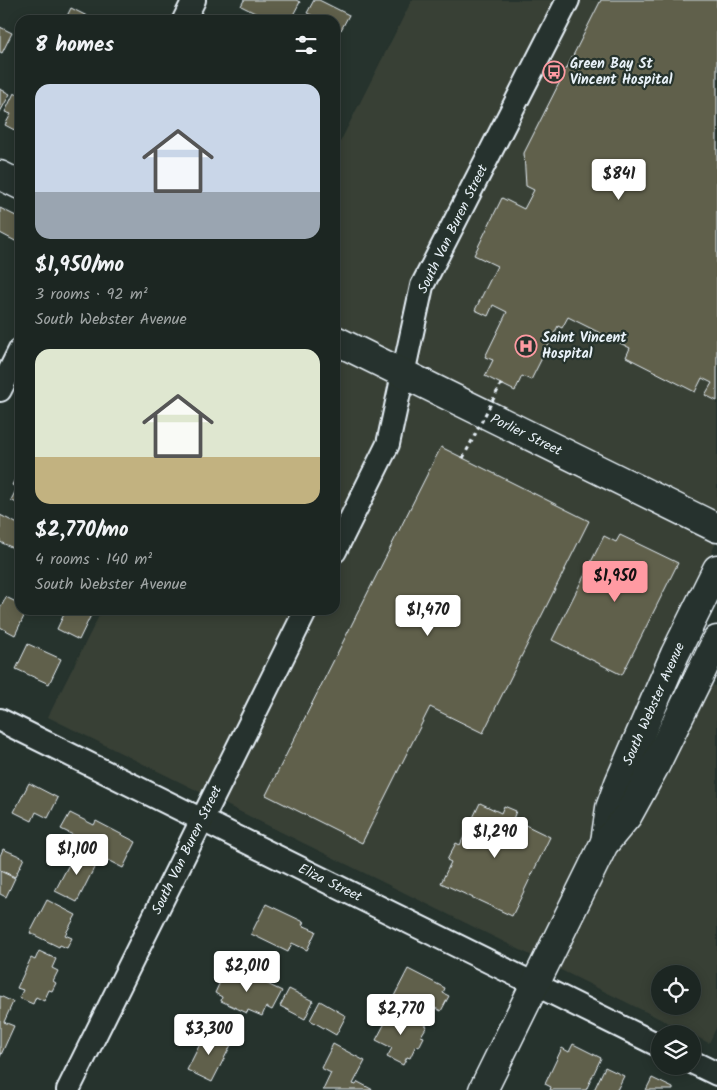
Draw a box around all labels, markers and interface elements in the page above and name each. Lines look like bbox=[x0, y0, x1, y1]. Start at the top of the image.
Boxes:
text: 8 homes bbox=[35, 29, 114, 62]
icon: filters bbox=[292, 31, 320, 59]
place label: Green Bay St Vincent Hospital bbox=[570, 53, 673, 91]
bus stop icon: Green Bay St Vincent Hospital bbox=[542, 60, 566, 84]
icon: home bbox=[133, 116, 223, 206]
pin: $841 bbox=[589, 158, 649, 201]
street label: South Van Buren Street bbox=[412, 160, 494, 297]
text: $841 bbox=[603, 162, 635, 187]
text: $1,950/mo bbox=[35, 249, 124, 282]
text: 3 rooms · 92 m² bbox=[35, 282, 148, 307]
text: South Webster Avenue bbox=[35, 307, 187, 332]
place label: Saint Vincent Hospital bbox=[542, 327, 627, 365]
hospital icon: Saint Vincent Hospital bbox=[514, 334, 538, 358]
icon: home bbox=[133, 381, 223, 471]
street label: Porlier Street bbox=[486, 408, 566, 462]
text: $2,770/mo bbox=[35, 514, 128, 547]
text: 4 rooms · 140 m² bbox=[35, 547, 152, 572]
pin: $1,950 bbox=[574, 560, 656, 603]
text: $1,950 bbox=[594, 564, 636, 589]
text: South Webster Avenue bbox=[35, 572, 187, 597]
pin: $1,470 bbox=[387, 594, 469, 637]
text: $1,470 bbox=[407, 598, 449, 623]
street label: South Webster Avenue bbox=[617, 638, 691, 769]
street label: South Van Buren Street bbox=[146, 781, 228, 918]
pin: $1,290 bbox=[454, 816, 536, 859]
text: $1,290 bbox=[473, 820, 517, 845]
pin: $1,100 bbox=[36, 834, 118, 876]
text: $1,100 bbox=[57, 837, 97, 862]
street label: Eliza Street bbox=[294, 858, 366, 908]
pin: $2,010 bbox=[206, 950, 288, 993]
text: $2,010 bbox=[225, 954, 269, 979]
map controls bbox=[651, 965, 701, 1075]
button: locate bbox=[651, 965, 701, 1015]
pin: $2,770 bbox=[360, 994, 442, 1036]
text: $2,770 bbox=[378, 997, 424, 1022]
pin: $3,300 bbox=[168, 1014, 250, 1056]
text: $3,300 bbox=[185, 1017, 233, 1042]
button: layers bbox=[651, 1025, 701, 1075]

